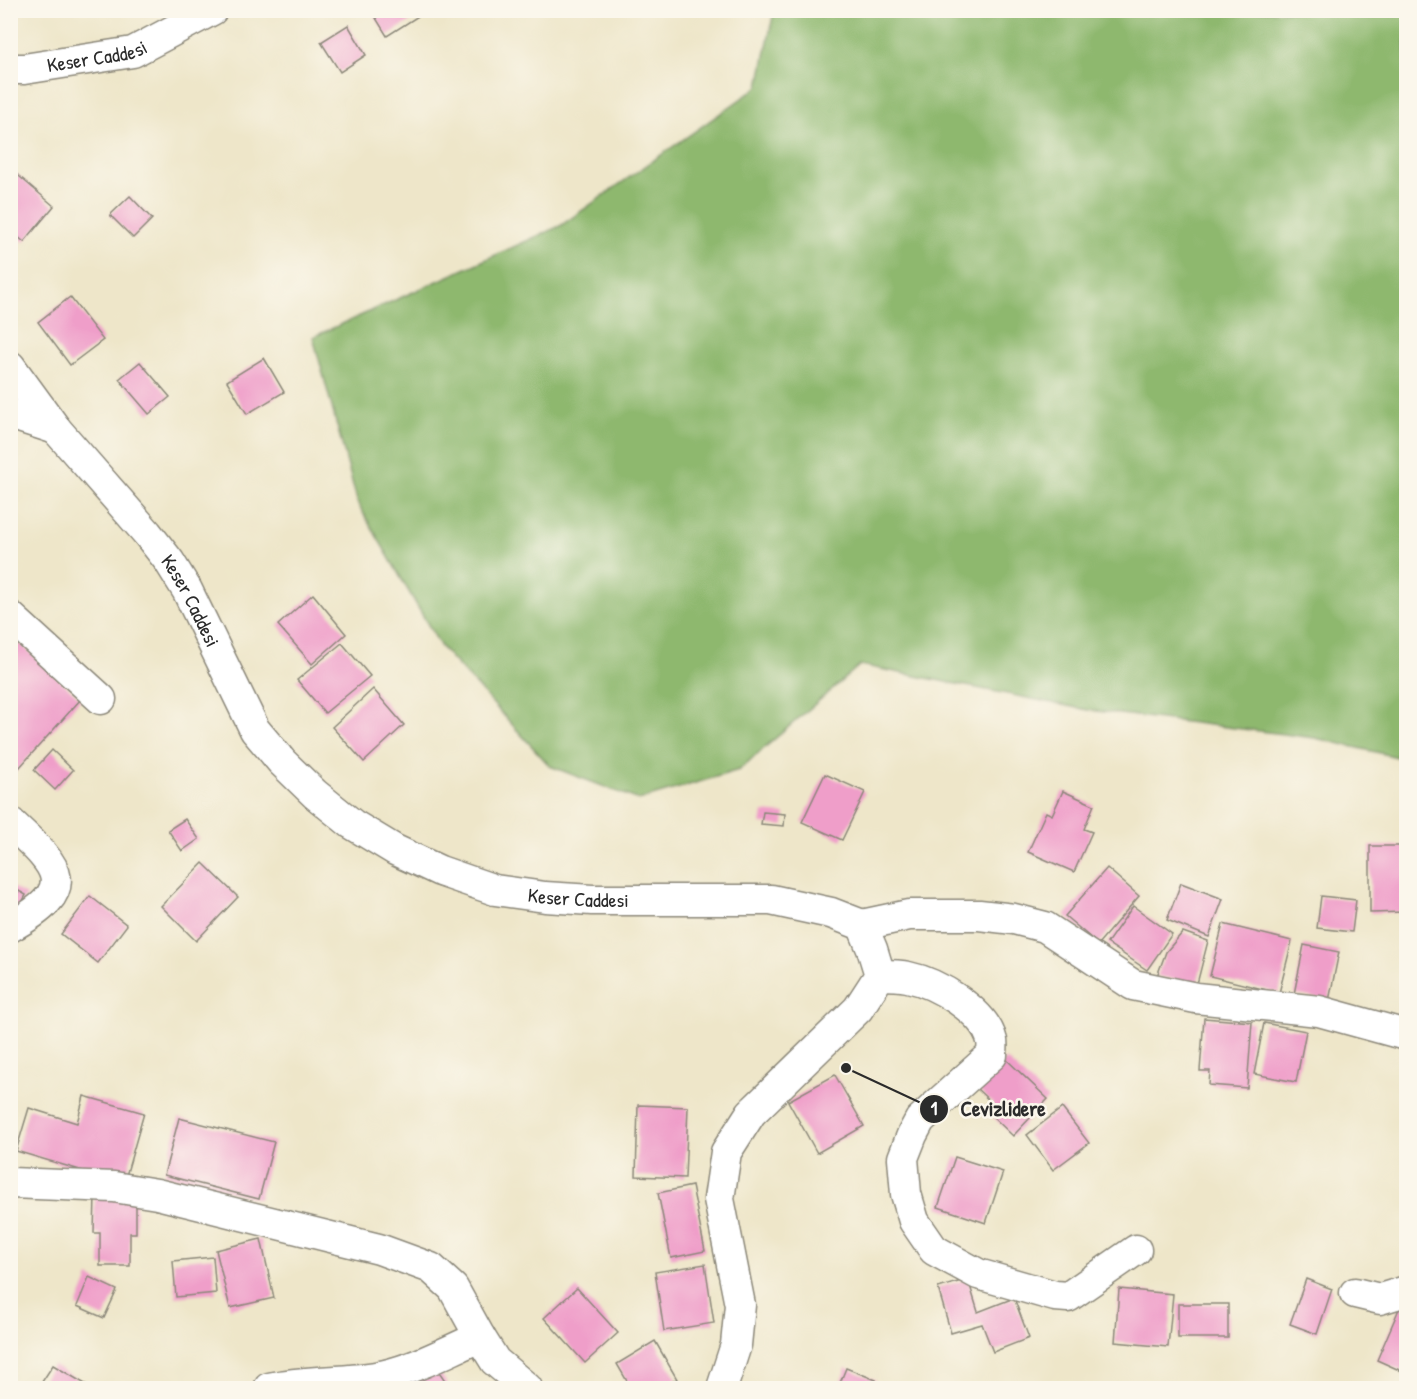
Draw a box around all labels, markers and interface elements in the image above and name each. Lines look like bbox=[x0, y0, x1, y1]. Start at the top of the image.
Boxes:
street label: Keser Caddesi bbox=[45, 33, 152, 78]
street label: Keser Caddesi bbox=[155, 548, 226, 651]
street label: Keser Caddesi bbox=[526, 881, 629, 913]
callout: Cevizlidere bbox=[919, 1089, 1058, 1128]
text: Cevizlidere bbox=[960, 1094, 1046, 1123]
text: 1 bbox=[931, 1096, 938, 1121]

